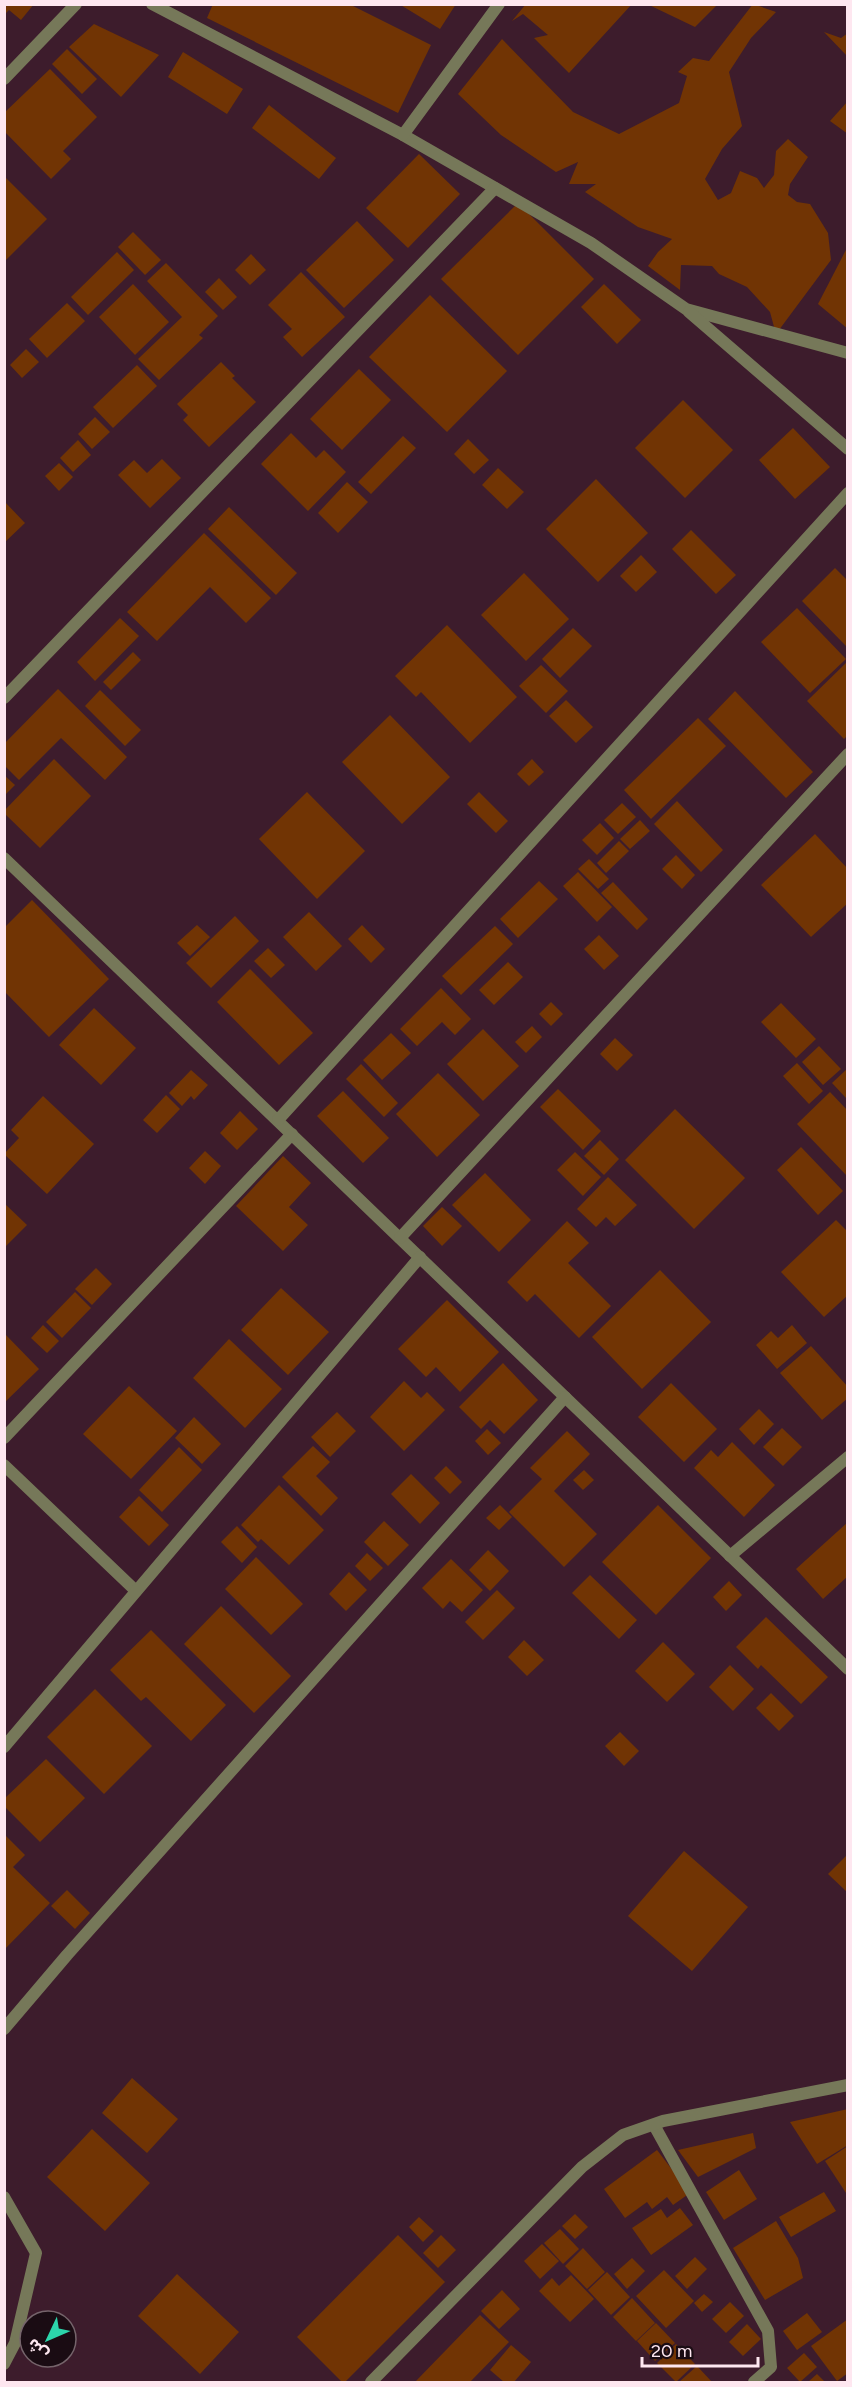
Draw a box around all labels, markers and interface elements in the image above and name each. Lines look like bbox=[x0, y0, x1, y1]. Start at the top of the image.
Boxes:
north arrow bbox=[18, 2309, 78, 2369]
scale bar bbox=[642, 2330, 758, 2368]
text: ش bbox=[23, 2335, 52, 2364]
text: 20 m bbox=[651, 2340, 692, 2362]

